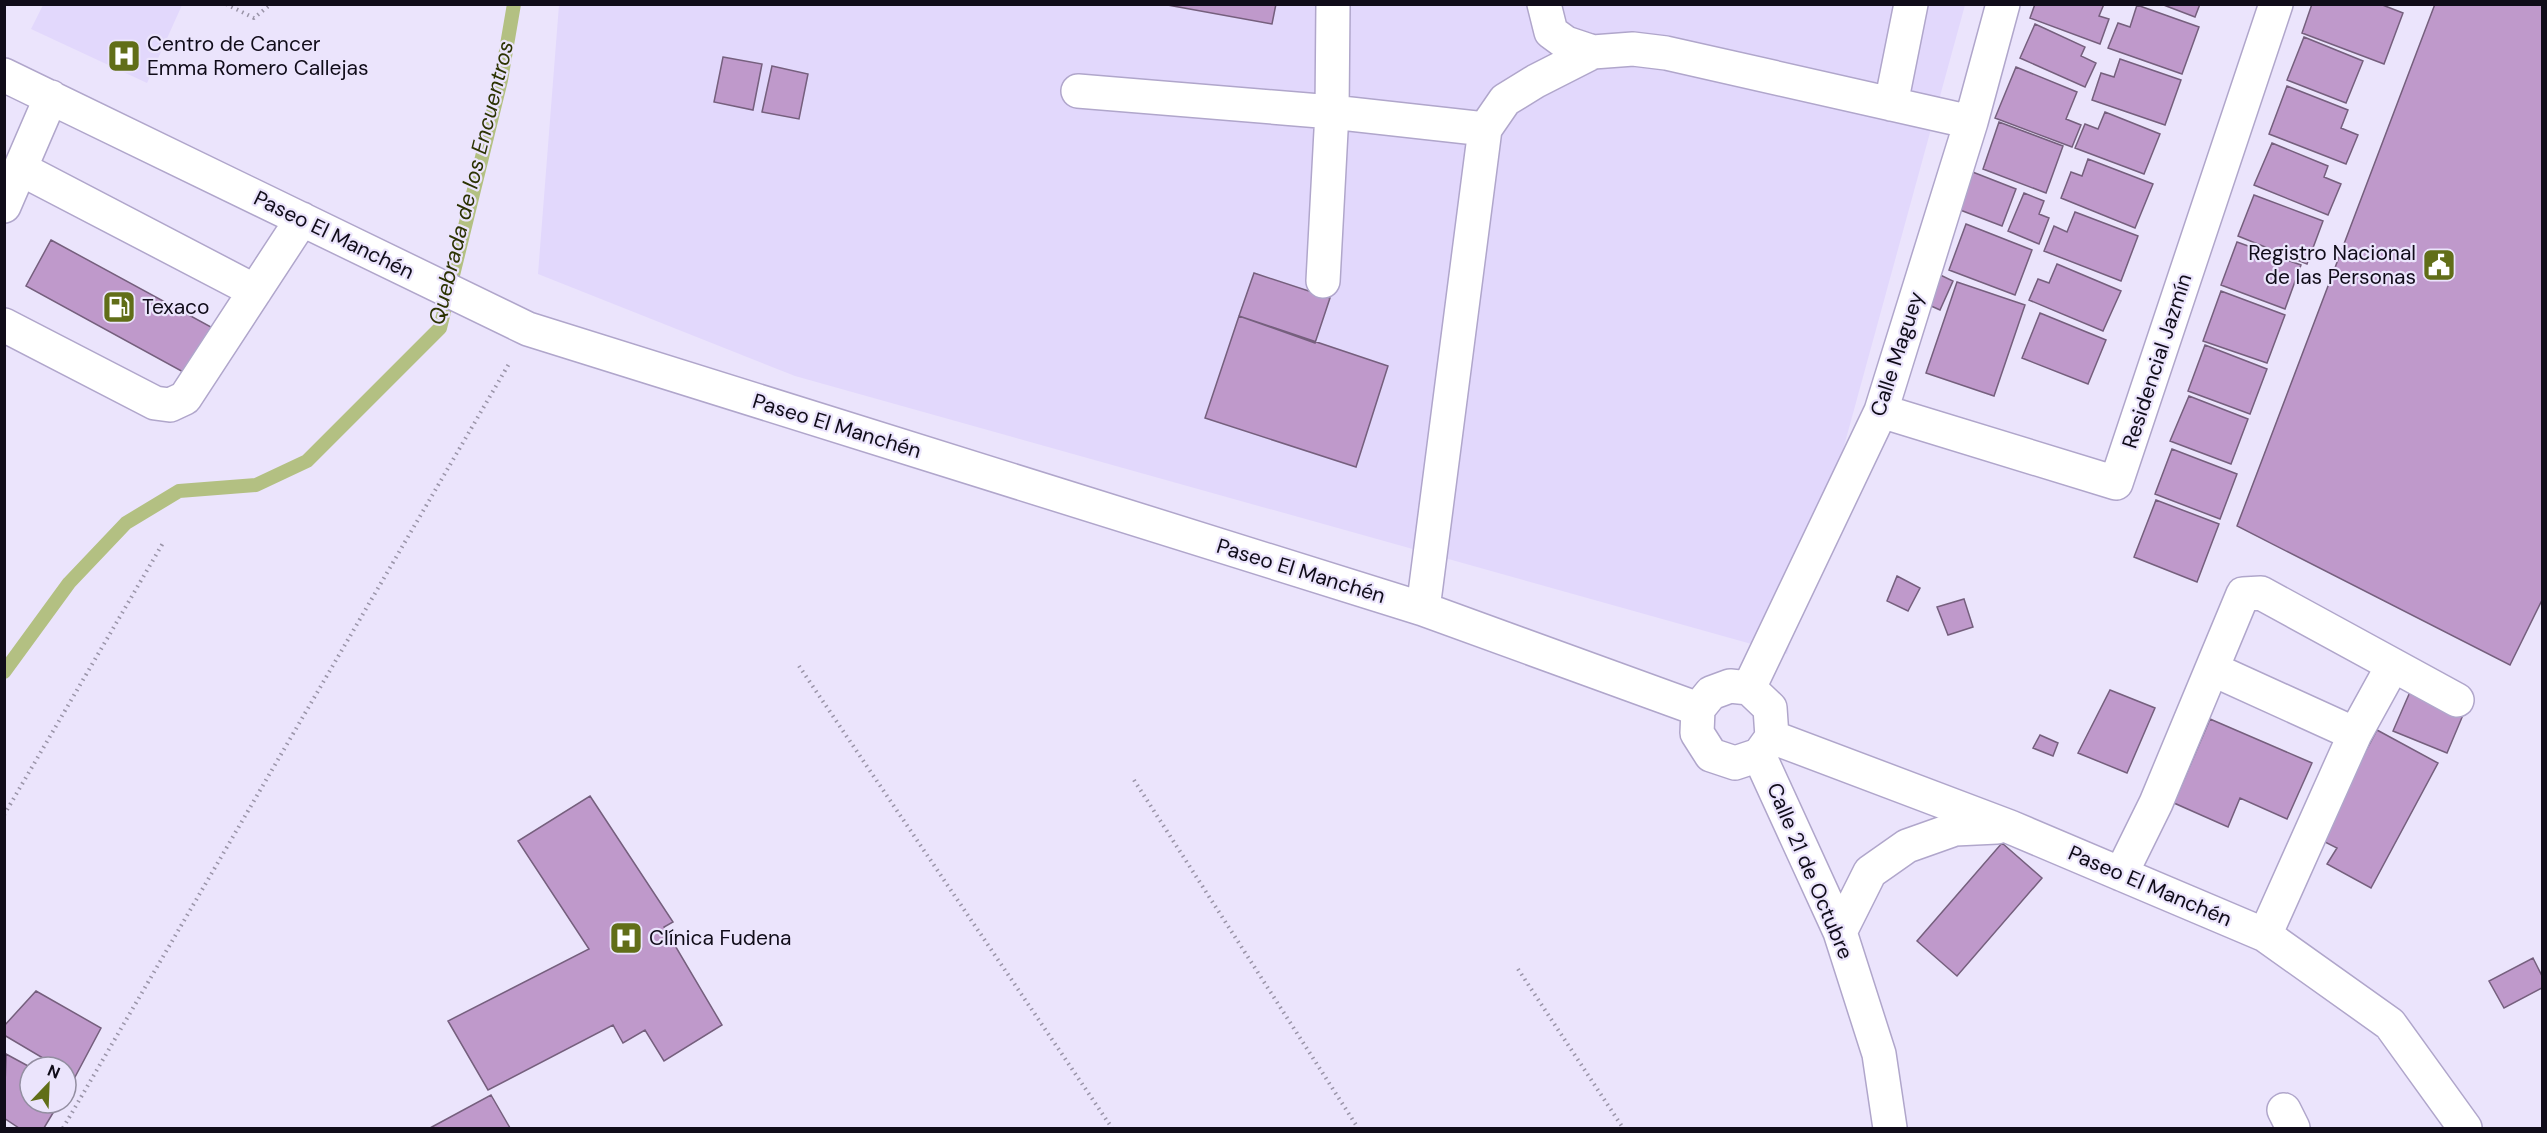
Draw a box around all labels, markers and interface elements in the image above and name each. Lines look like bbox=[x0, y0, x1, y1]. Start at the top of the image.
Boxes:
place label: Centro de Cancer Emma Romero Callejas bbox=[147, 30, 369, 82]
hospital icon: Centro de Cancer Emma Romero Callejas bbox=[106, 38, 142, 74]
water label: Quebrada de los Encuentros bbox=[422, 38, 520, 328]
street label: Paseo El Manchén bbox=[249, 184, 419, 286]
place label: Registro Nacional de las Personas bbox=[2248, 239, 2416, 291]
public building icon: Registro Nacional de las Personas bbox=[2421, 247, 2457, 283]
street label: Residencial Jazmín bbox=[2116, 270, 2198, 452]
street label: Calle Maguey bbox=[1864, 288, 1930, 420]
fuel station icon: Texaco bbox=[101, 289, 137, 325]
place label: Texaco bbox=[142, 293, 210, 321]
street label: Paseo El Manchén bbox=[749, 387, 925, 465]
street label: Paseo El Manchén bbox=[1213, 532, 1389, 610]
street label: Calle 21 de Octubre bbox=[1760, 779, 1860, 963]
street label: Paseo El Manchén bbox=[2064, 839, 2236, 933]
hospital icon: Clínica Fudena bbox=[608, 920, 644, 956]
place label: Clínica Fudena bbox=[649, 924, 791, 952]
north arrow bbox=[18, 1055, 78, 1115]
text: N bbox=[44, 1060, 63, 1084]

